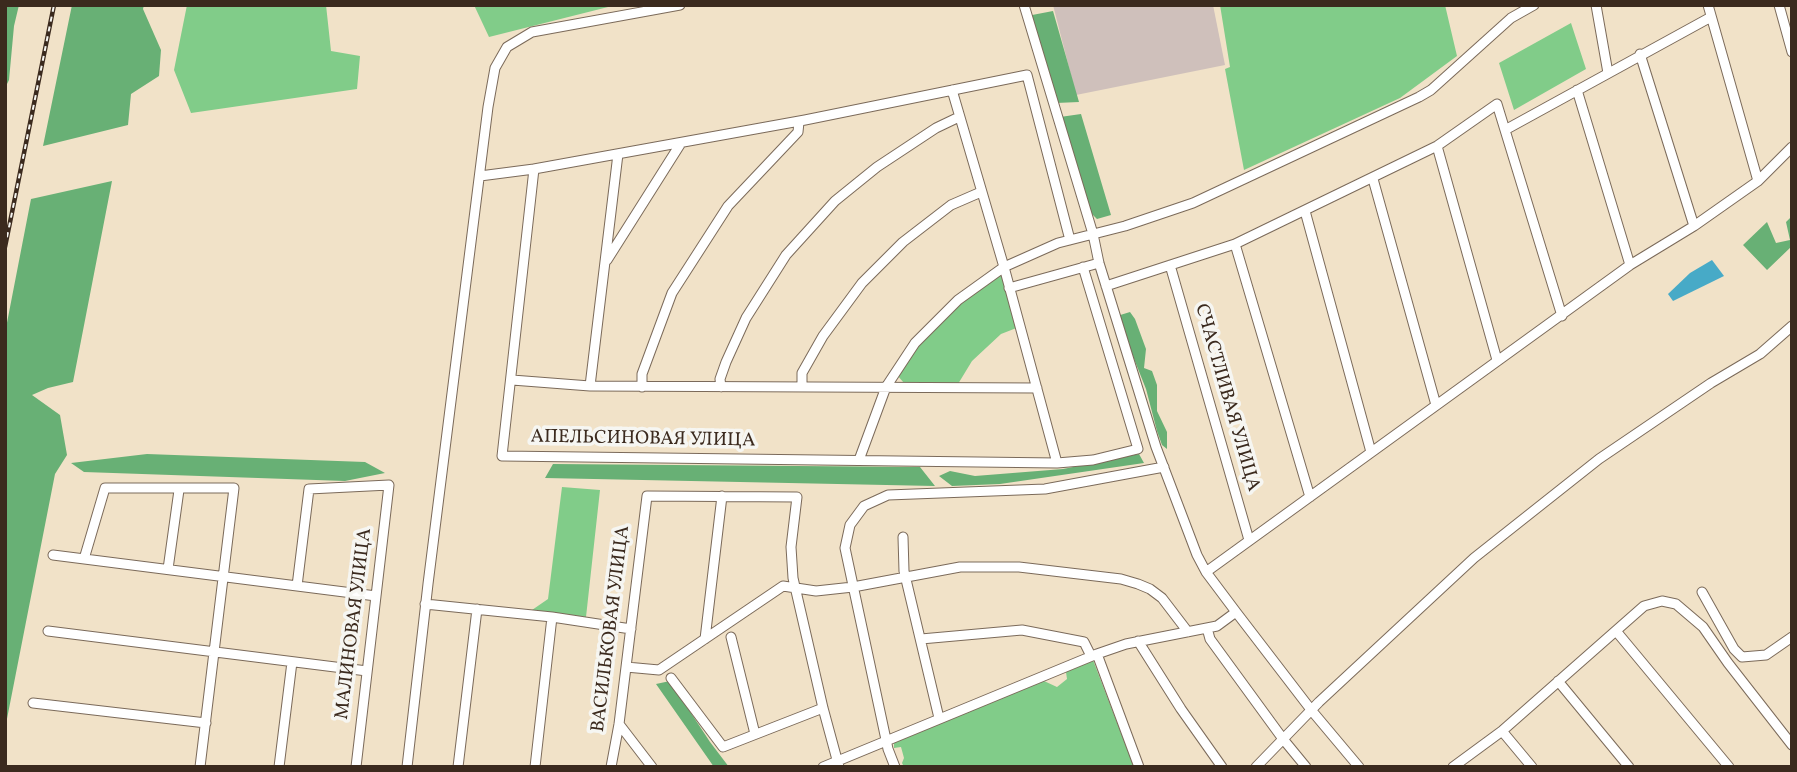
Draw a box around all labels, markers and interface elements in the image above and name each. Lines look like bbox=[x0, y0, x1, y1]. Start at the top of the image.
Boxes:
street label: СЧАСТЛИВАЯ УЛИЦА bbox=[1188, 302, 1264, 494]
street label: АПЕЛЬСИНОВАЯ УЛИЦА bbox=[530, 427, 756, 453]
street label: ВАСИЛЬКОВАЯ УЛИЦА bbox=[588, 525, 636, 733]
street label: МАЛИНОВАЯ УЛИЦА bbox=[332, 527, 378, 721]

